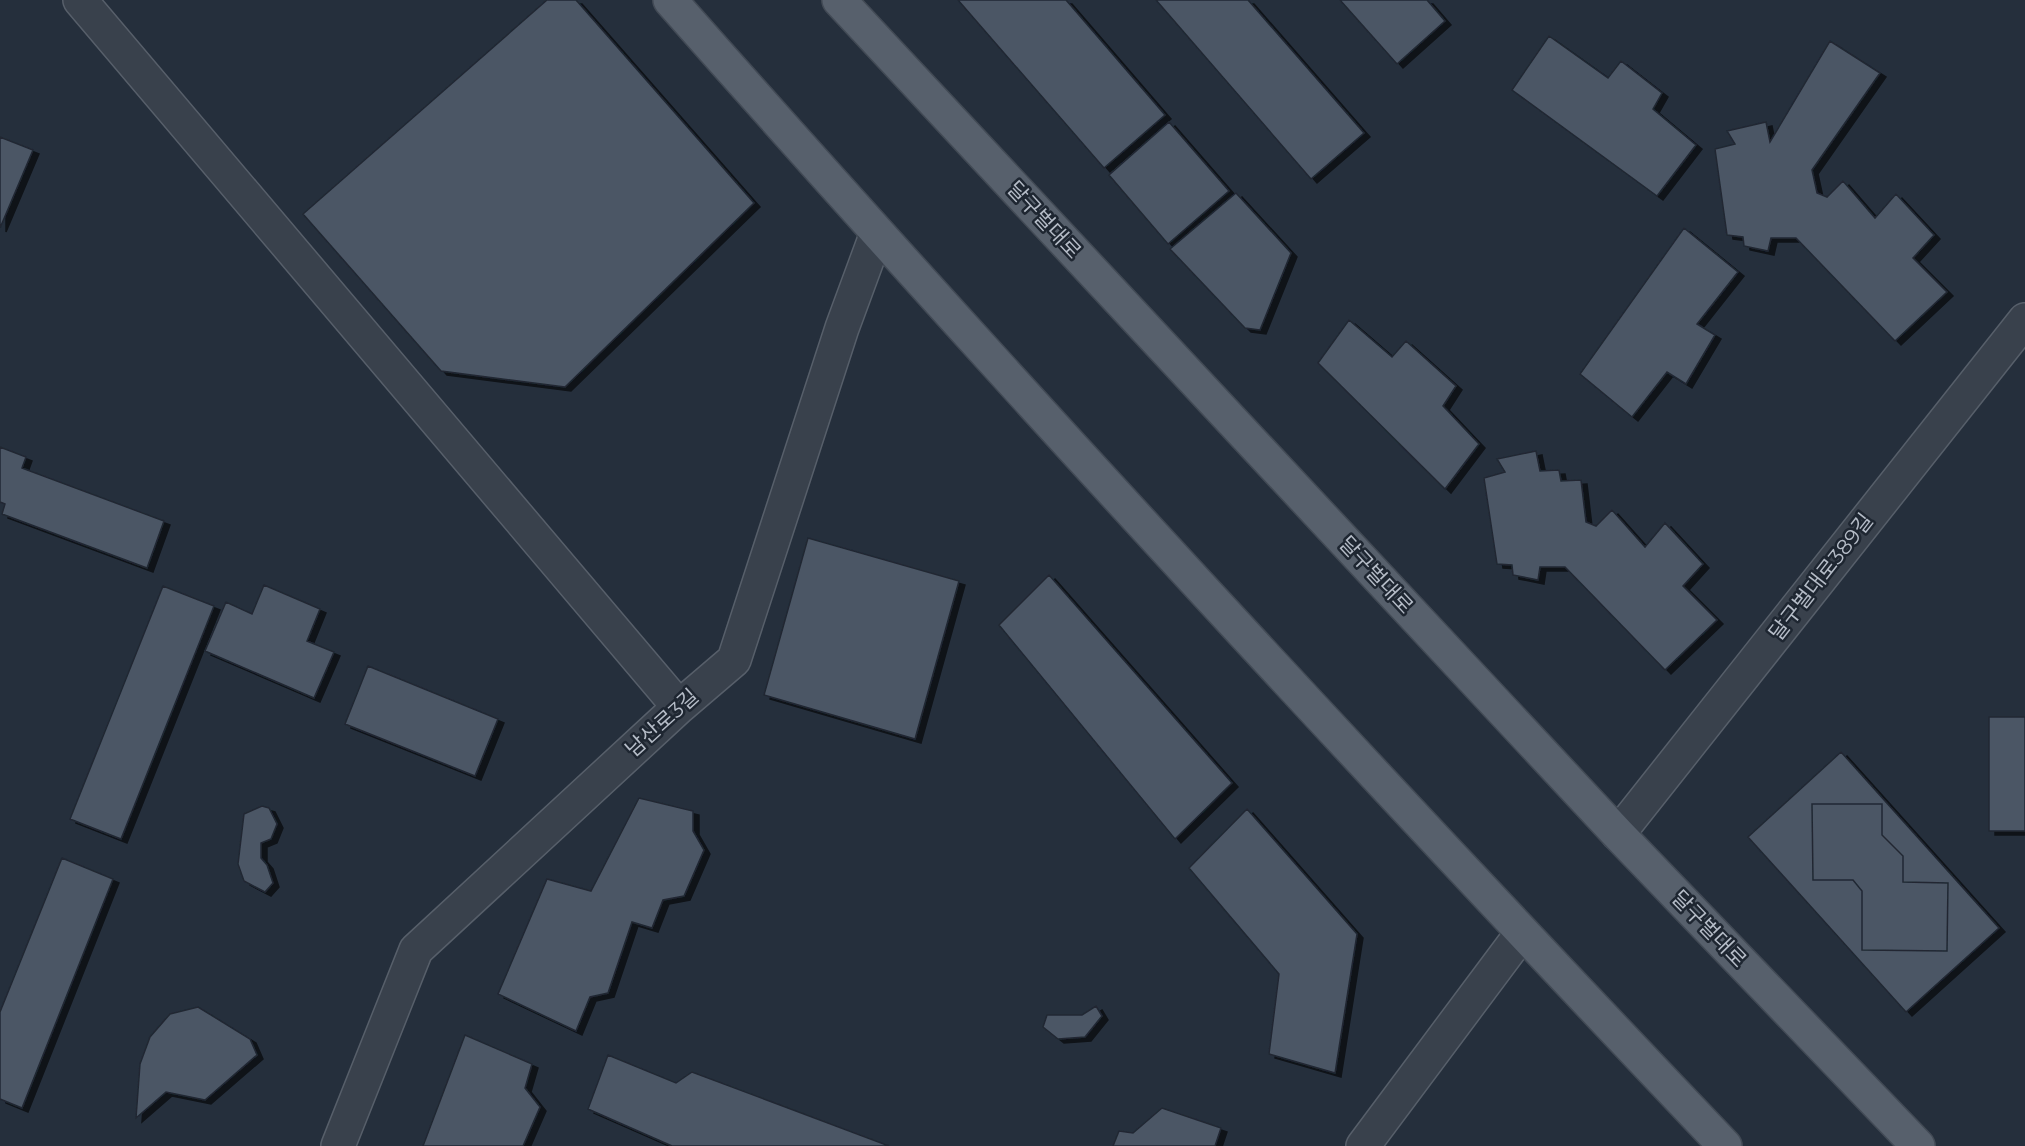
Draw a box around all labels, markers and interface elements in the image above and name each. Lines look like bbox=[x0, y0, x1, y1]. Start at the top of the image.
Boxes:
street label: 달구벌대로 bbox=[1002, 176, 1086, 264]
street label: 달구벌대로389길 bbox=[1763, 508, 1878, 645]
street label: 달구벌대로 bbox=[1334, 531, 1418, 619]
street label: 남산로3길 bbox=[620, 684, 703, 762]
street label: 달구벌대로 bbox=[1667, 885, 1752, 972]

